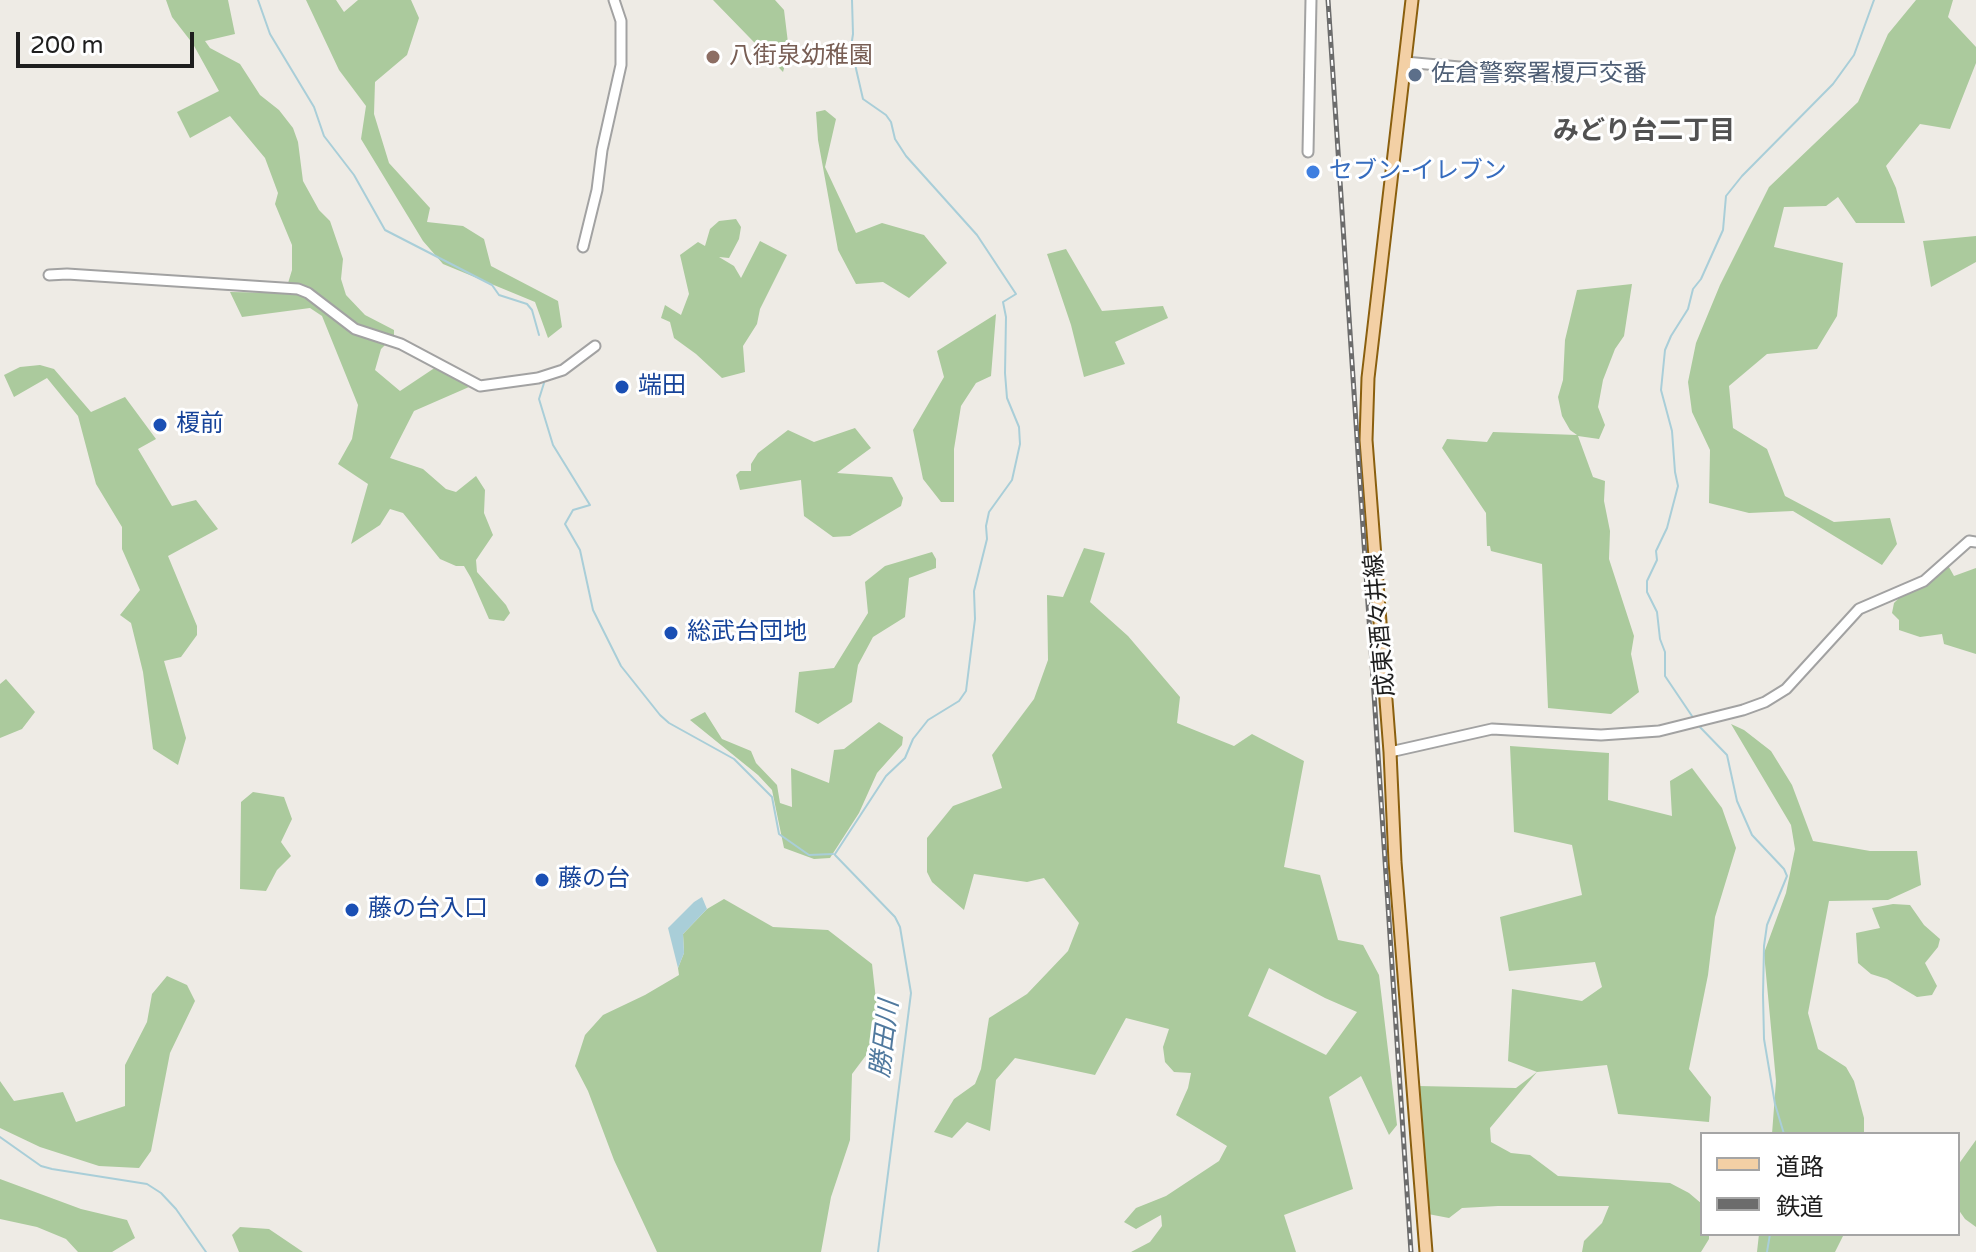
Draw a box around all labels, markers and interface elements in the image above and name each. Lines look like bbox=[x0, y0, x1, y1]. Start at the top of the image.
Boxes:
scale bar bbox=[20, 16, 198, 66]
text: 200 m bbox=[30, 31, 104, 60]
place label: 八街泉幼稚園 bbox=[729, 43, 873, 71]
marker: 八街泉幼稚園 bbox=[704, 48, 722, 66]
place label: 佐倉警察署榎戸交番 bbox=[1431, 61, 1647, 89]
marker: 佐倉警察署榎戸交番 bbox=[1406, 66, 1424, 84]
district label: みどり台二丁目 bbox=[1553, 116, 1735, 148]
place label: セブン-イレブン bbox=[1329, 158, 1507, 186]
marker: セブン-イレブン bbox=[1304, 163, 1322, 181]
place label: 端田 bbox=[638, 373, 686, 401]
marker: 端田 bbox=[613, 378, 631, 396]
place label: 榎前 bbox=[176, 411, 224, 439]
marker: 榎前 bbox=[151, 416, 169, 434]
street label: 成東酒々井線 bbox=[1360, 552, 1402, 698]
place label: 総武台団地 bbox=[687, 619, 807, 647]
marker: 総武台団地 bbox=[662, 624, 680, 642]
place label: 藤の台 bbox=[558, 866, 630, 894]
marker: 藤の台 bbox=[533, 871, 551, 889]
place label: 藤の台入口 bbox=[368, 896, 488, 924]
marker: 藤の台入口 bbox=[343, 901, 361, 919]
water label: 勝田川 bbox=[866, 998, 906, 1080]
legend bbox=[1700, 1132, 1960, 1236]
text: 道路 bbox=[1776, 1153, 1824, 1182]
text: 鉄道 bbox=[1776, 1193, 1824, 1222]

